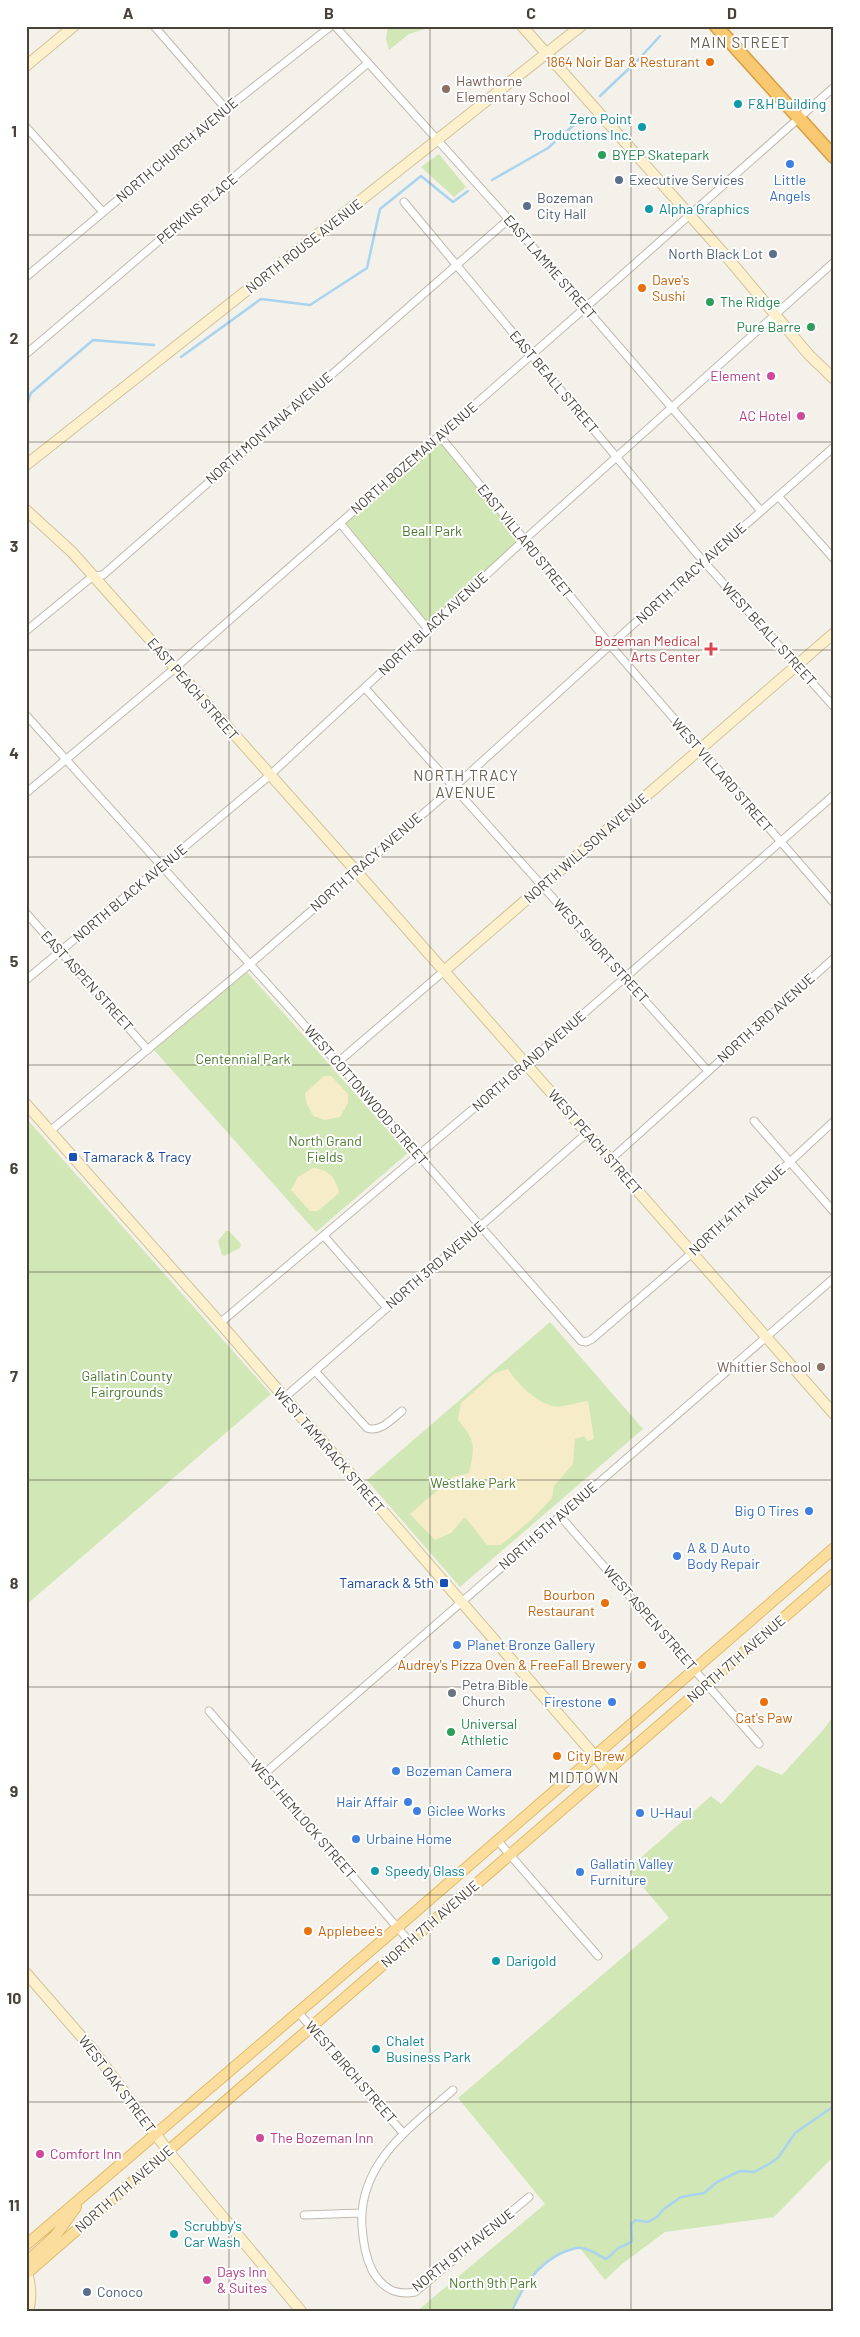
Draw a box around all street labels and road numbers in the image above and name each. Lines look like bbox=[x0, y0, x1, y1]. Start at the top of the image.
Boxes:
street label: NORTH CHURCH AVENUE bbox=[112, 94, 241, 206]
street label: PERKINS PLACE bbox=[153, 170, 240, 247]
street label: NORTH ROUSE AVENUE bbox=[242, 195, 366, 297]
street label: EAST LAMME STREET bbox=[500, 211, 600, 322]
street label: EAST BEALL STREET bbox=[506, 327, 602, 437]
street label: NORTH MONTANA AVENUE bbox=[202, 368, 336, 487]
street label: NORTH BOZEMAN AVENUE bbox=[347, 398, 481, 517]
street label: EAST VILLARD STREET bbox=[474, 480, 576, 601]
street label: NORTH TRACY AVENUE bbox=[632, 519, 749, 627]
street label: NORTH BLACK AVENUE bbox=[374, 568, 491, 679]
street label: WEST BEALL STREET bbox=[719, 579, 820, 689]
street label: EAST PEACH STREET bbox=[144, 634, 242, 743]
street label: WEST VILLARD STREET bbox=[668, 714, 777, 835]
street label: NORTH WILLSON AVENUE bbox=[520, 789, 651, 906]
street label: NORTH TRACY AVENUE bbox=[306, 808, 425, 915]
street label: NORTH BLACK AVENUE bbox=[69, 840, 190, 945]
street label: WEST SHORT STREET bbox=[550, 895, 653, 1006]
street label: EAST ASPEN STREET bbox=[38, 927, 137, 1035]
street label: NORTH 3RD AVENUE bbox=[713, 969, 818, 1066]
street label: NORTH GRAND AVENUE bbox=[468, 1007, 589, 1115]
street label: WEST COTTONWOOD STREET bbox=[301, 1021, 432, 1168]
street label: WEST PEACH STREET bbox=[545, 1086, 646, 1198]
street label: NORTH 4TH AVENUE bbox=[685, 1161, 788, 1259]
street label: NORTH 3RD AVENUE bbox=[382, 1217, 488, 1312]
street label: WEST TAMARACK STREET bbox=[270, 1384, 388, 1516]
street label: NORTH 5TH AVENUE bbox=[495, 1478, 600, 1573]
street label: WEST ASPEN STREET bbox=[600, 1562, 701, 1674]
street label: NORTH 7TH AVENUE bbox=[683, 1611, 788, 1706]
street label: WEST HEMLOCK STREET bbox=[247, 1755, 360, 1882]
street label: NORTH 7TH AVENUE bbox=[377, 1876, 482, 1971]
street label: WEST BIRCH STREET bbox=[302, 2017, 400, 2126]
street label: WEST OAK STREET bbox=[75, 2032, 159, 2136]
street label: NORTH 7TH AVENUE bbox=[71, 2141, 176, 2236]
street label: NORTH 9TH AVENUE bbox=[408, 2204, 517, 2295]

